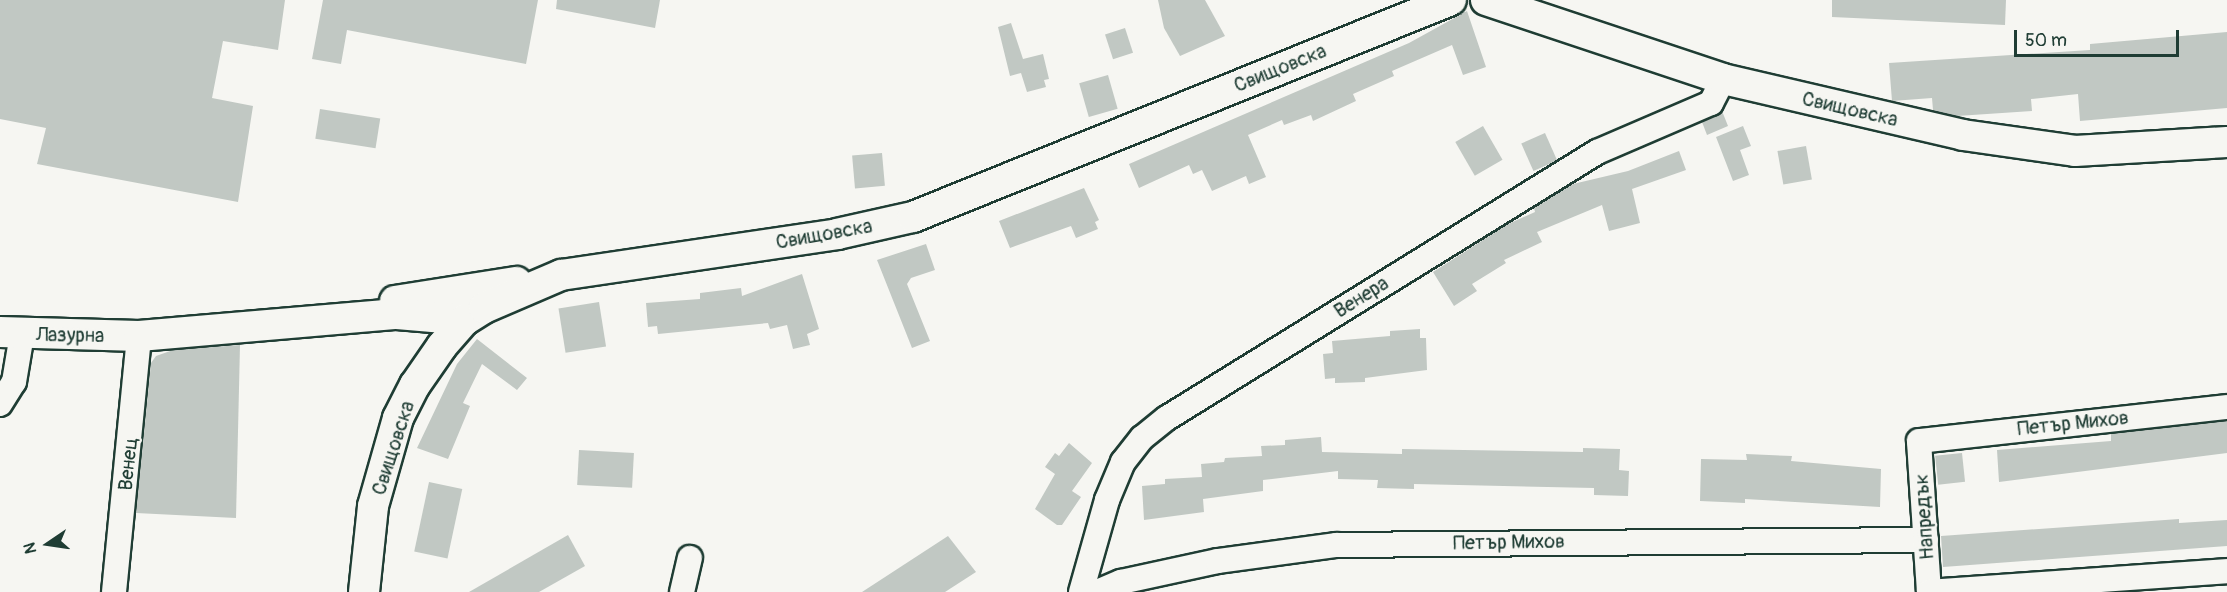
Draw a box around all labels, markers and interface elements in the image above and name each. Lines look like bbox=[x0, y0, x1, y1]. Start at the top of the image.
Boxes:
scale bar bbox=[2017, 18, 2182, 56]
text: 50 m bbox=[2025, 29, 2067, 52]
street label: Свищовска bbox=[1230, 39, 1330, 97]
street label: Свищовска bbox=[1800, 86, 1900, 132]
street label: Свищовска bbox=[774, 214, 874, 254]
street label: Венера bbox=[1329, 271, 1393, 323]
street label: Лазурна bbox=[36, 322, 104, 348]
street label: Свищовска bbox=[367, 398, 419, 498]
street label: Петър Михов bbox=[2016, 405, 2130, 441]
street label: Венец bbox=[113, 436, 143, 492]
street label: Напредък bbox=[1909, 473, 1939, 561]
north arrow bbox=[18, 514, 78, 574]
street label: Петър Михов bbox=[1453, 529, 1565, 555]
text: N bbox=[20, 541, 41, 556]

